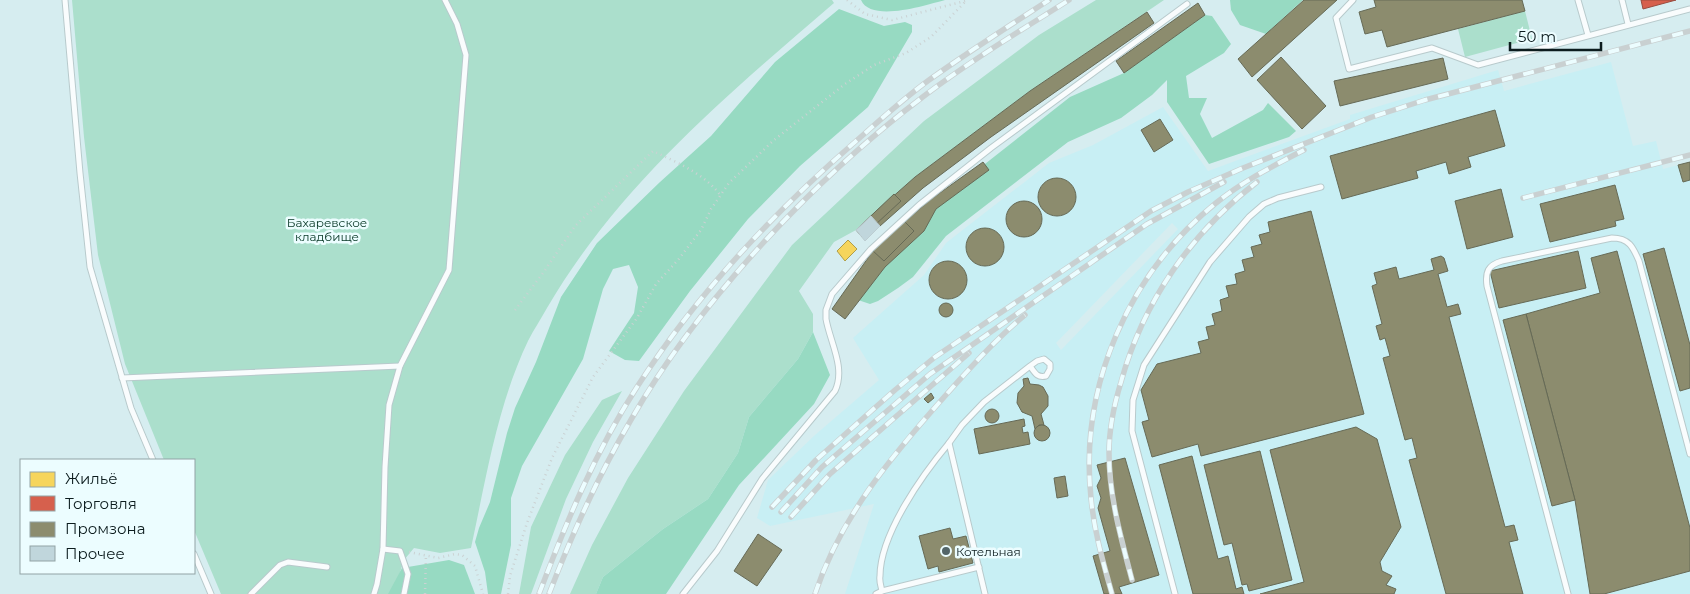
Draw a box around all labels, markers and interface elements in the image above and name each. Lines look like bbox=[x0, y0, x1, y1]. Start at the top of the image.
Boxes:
scale bar bbox=[1510, 20, 1601, 52]
text: 50 m bbox=[1518, 27, 1556, 46]
park label: Бахаревское кладбище bbox=[287, 215, 367, 244]
legend bbox=[20, 459, 195, 574]
text: Жильё bbox=[65, 469, 118, 488]
text: Торговля bbox=[65, 494, 137, 513]
text: Промзона bbox=[65, 519, 145, 538]
text: Прочее bbox=[65, 544, 125, 563]
place label: Котельная bbox=[956, 544, 1021, 559]
marker: Котельная bbox=[940, 545, 952, 557]

